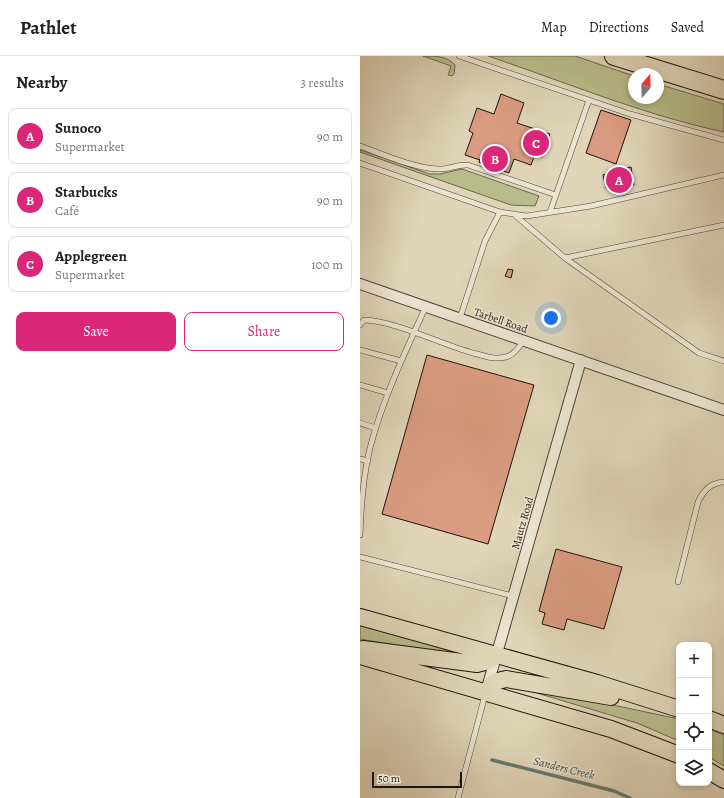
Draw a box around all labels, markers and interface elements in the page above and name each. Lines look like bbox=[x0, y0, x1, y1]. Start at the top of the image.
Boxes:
text: Pathlet bbox=[20, 15, 76, 41]
text: Map bbox=[541, 18, 567, 37]
text: Directions bbox=[589, 18, 649, 37]
text: Saved bbox=[671, 18, 704, 37]
north arrow bbox=[628, 68, 664, 104]
text: Nearby bbox=[16, 71, 67, 94]
text: 3 results bbox=[300, 74, 344, 91]
text: Sunoco bbox=[55, 118, 101, 138]
text: A bbox=[26, 128, 34, 145]
text: 90 m bbox=[317, 128, 343, 145]
pin: C bbox=[523, 128, 549, 158]
text: Supermarket bbox=[55, 138, 125, 155]
pin: B bbox=[482, 144, 508, 174]
pin: A bbox=[606, 165, 632, 195]
text: Starbucks bbox=[55, 182, 118, 202]
text: B bbox=[26, 192, 34, 209]
text: 90 m bbox=[317, 192, 343, 209]
text: Café bbox=[55, 202, 79, 219]
text: Applegreen bbox=[55, 246, 127, 266]
text: C bbox=[26, 256, 34, 273]
text: 100 m bbox=[311, 256, 343, 273]
text: Supermarket bbox=[55, 266, 125, 283]
street label: Tarbell Road bbox=[472, 304, 530, 337]
your location bbox=[541, 308, 561, 328]
button: Save bbox=[16, 312, 176, 351]
button: Share bbox=[184, 312, 344, 351]
street label: Mautz Road bbox=[508, 495, 537, 551]
map controls bbox=[676, 642, 712, 786]
button: + bbox=[676, 642, 712, 678]
button: − bbox=[676, 678, 712, 714]
button: locate bbox=[676, 714, 712, 750]
button: layers bbox=[676, 750, 712, 786]
water label: Sanders Creek bbox=[532, 753, 597, 783]
scale bar bbox=[372, 770, 462, 789]
text: 50 m bbox=[378, 771, 400, 786]

